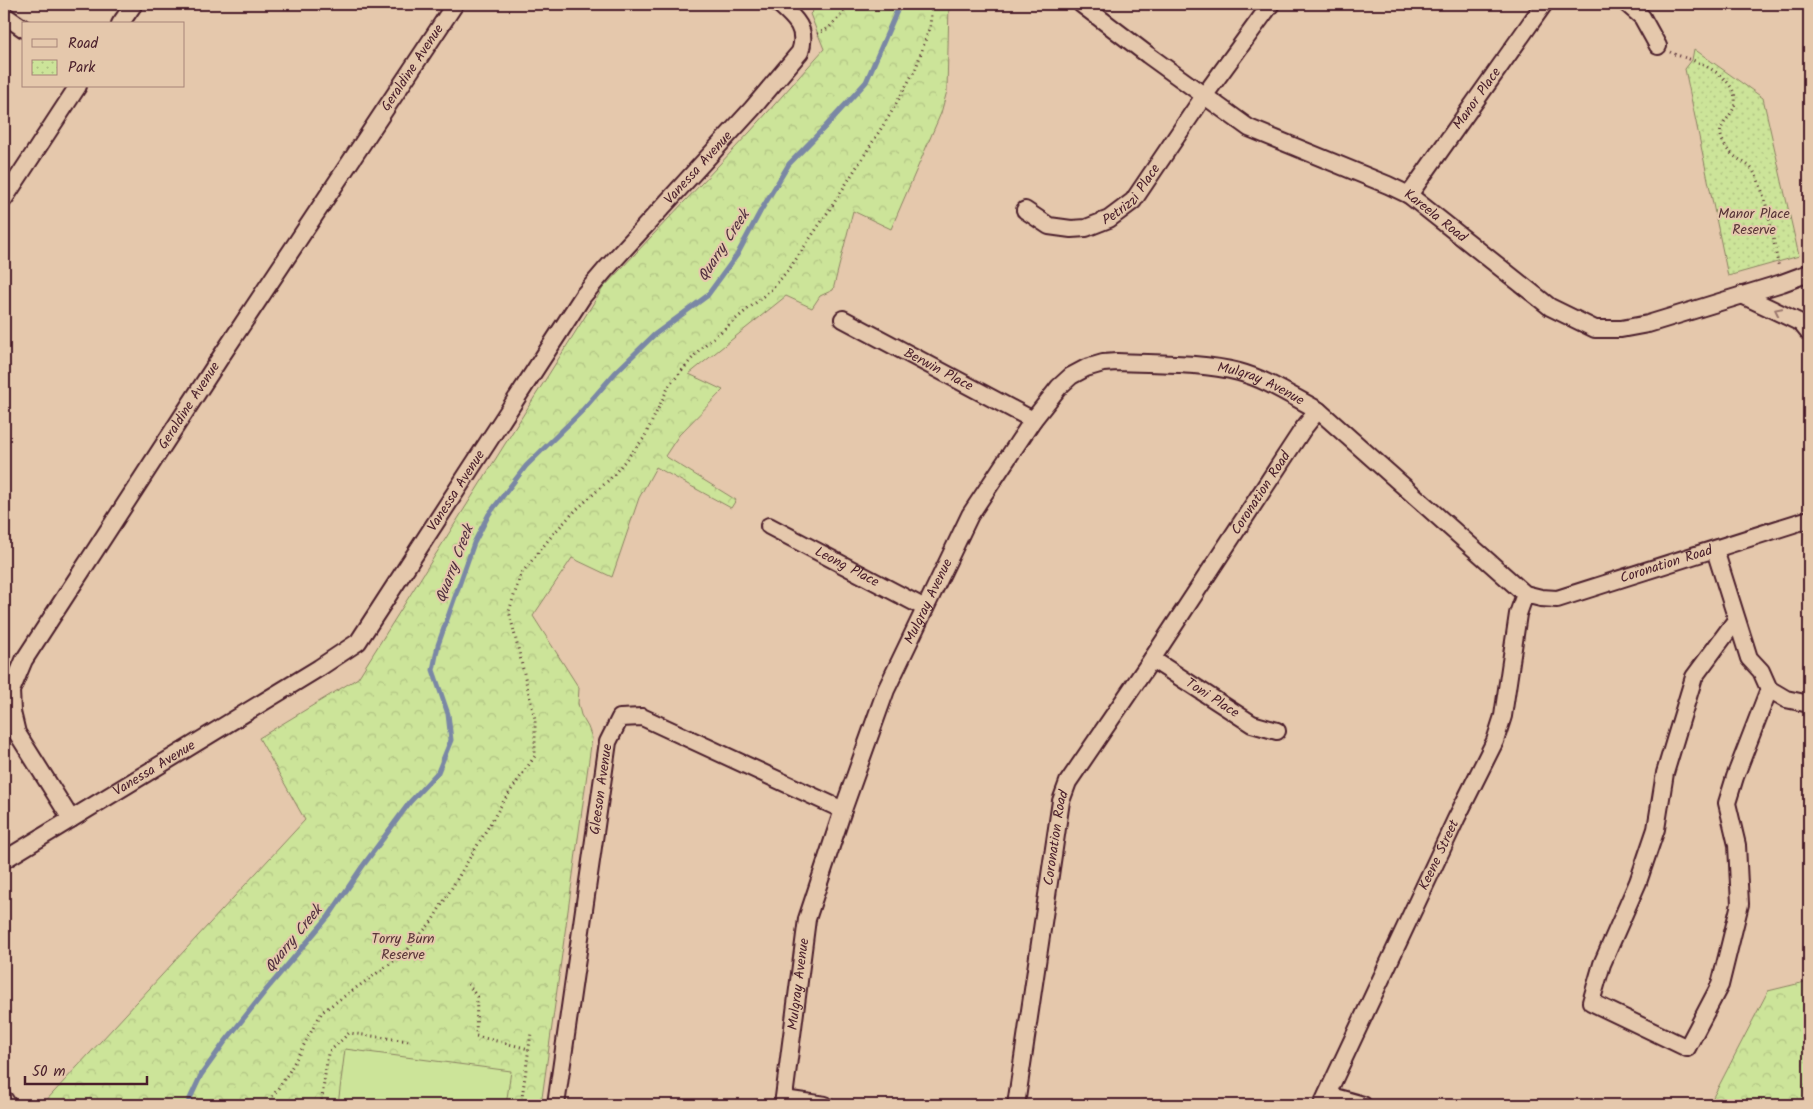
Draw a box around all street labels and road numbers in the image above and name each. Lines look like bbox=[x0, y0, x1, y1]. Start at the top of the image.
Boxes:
street label: Geraldine Avenue bbox=[376, 19, 450, 116]
street label: Manor Place bbox=[1447, 62, 1507, 134]
street label: Vanessa Avenue bbox=[659, 125, 738, 210]
street label: Petrizzi Place bbox=[1099, 159, 1166, 231]
street label: Kareela Road bbox=[1400, 183, 1473, 249]
street label: Berwin Place bbox=[900, 342, 978, 398]
street label: Geraldine Avenue bbox=[153, 357, 226, 454]
street label: Mulgray Avenue bbox=[1216, 357, 1309, 412]
street label: Vanessa Avenue bbox=[422, 445, 491, 536]
street label: Coronation Road bbox=[1225, 446, 1297, 539]
street label: Coronation Road bbox=[1617, 539, 1716, 589]
street label: Leong Place bbox=[811, 541, 884, 593]
street label: Mulgray Avenue bbox=[899, 554, 959, 648]
street label: Toni Place bbox=[1181, 673, 1244, 724]
street label: Vanessa Avenue bbox=[109, 734, 200, 802]
street label: Gleeson Avenue bbox=[584, 742, 619, 836]
street label: Coronation Road bbox=[1038, 786, 1075, 887]
street label: Keene Street bbox=[1413, 816, 1465, 894]
street label: Mulgray Avenue bbox=[782, 936, 816, 1031]

